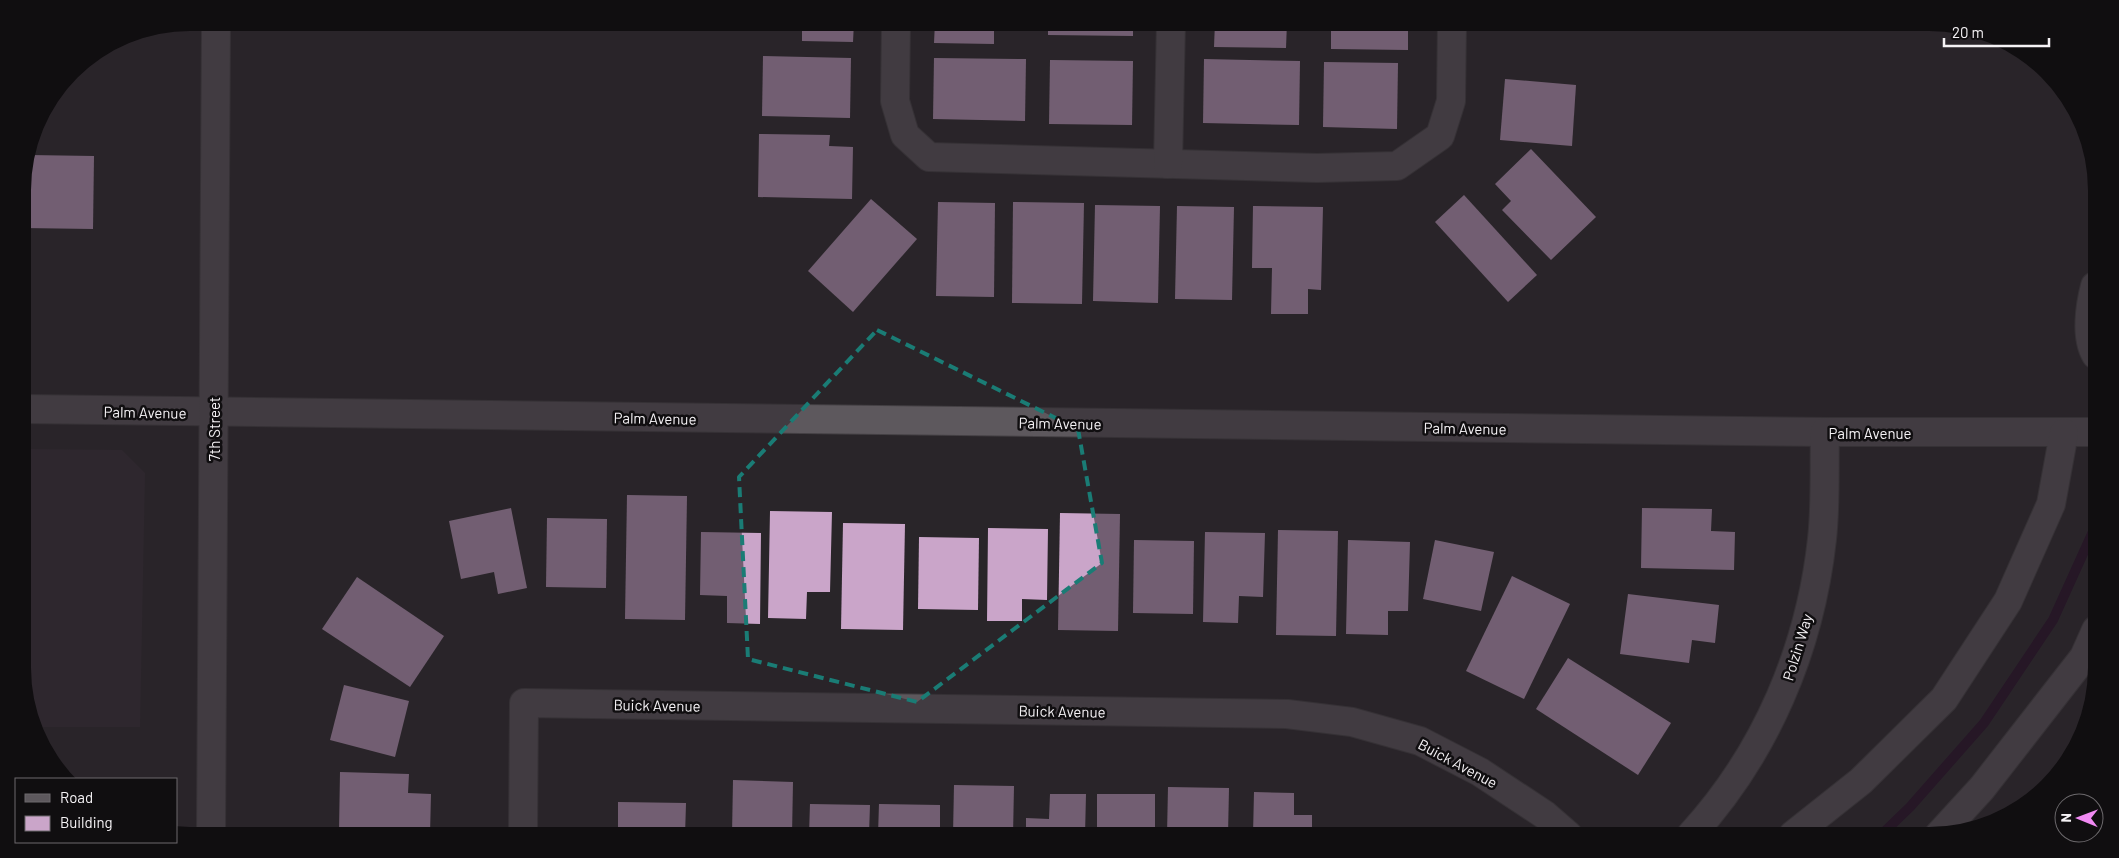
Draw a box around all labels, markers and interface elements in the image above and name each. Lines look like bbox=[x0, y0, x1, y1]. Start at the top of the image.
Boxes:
scale bar bbox=[1944, 15, 2049, 47]
text: 20 m bbox=[1952, 23, 1984, 41]
street label: 7th Street bbox=[205, 397, 223, 461]
street label: Palm Avenue bbox=[103, 402, 187, 422]
street label: Palm Avenue bbox=[613, 408, 697, 428]
street label: Palm Avenue bbox=[1018, 413, 1102, 433]
street label: Palm Avenue bbox=[1423, 418, 1507, 438]
street label: Palm Avenue bbox=[1828, 424, 1912, 442]
street label: Polzin Way bbox=[1778, 611, 1816, 683]
street label: Buick Avenue bbox=[613, 695, 701, 715]
street label: Buick Avenue bbox=[1018, 701, 1106, 721]
street label: Buick Avenue bbox=[1415, 735, 1501, 791]
legend bbox=[15, 778, 178, 843]
text: Road bbox=[60, 788, 93, 806]
north arrow bbox=[2054, 793, 2104, 843]
text: Building bbox=[60, 813, 113, 831]
text: N bbox=[2057, 813, 2074, 823]

